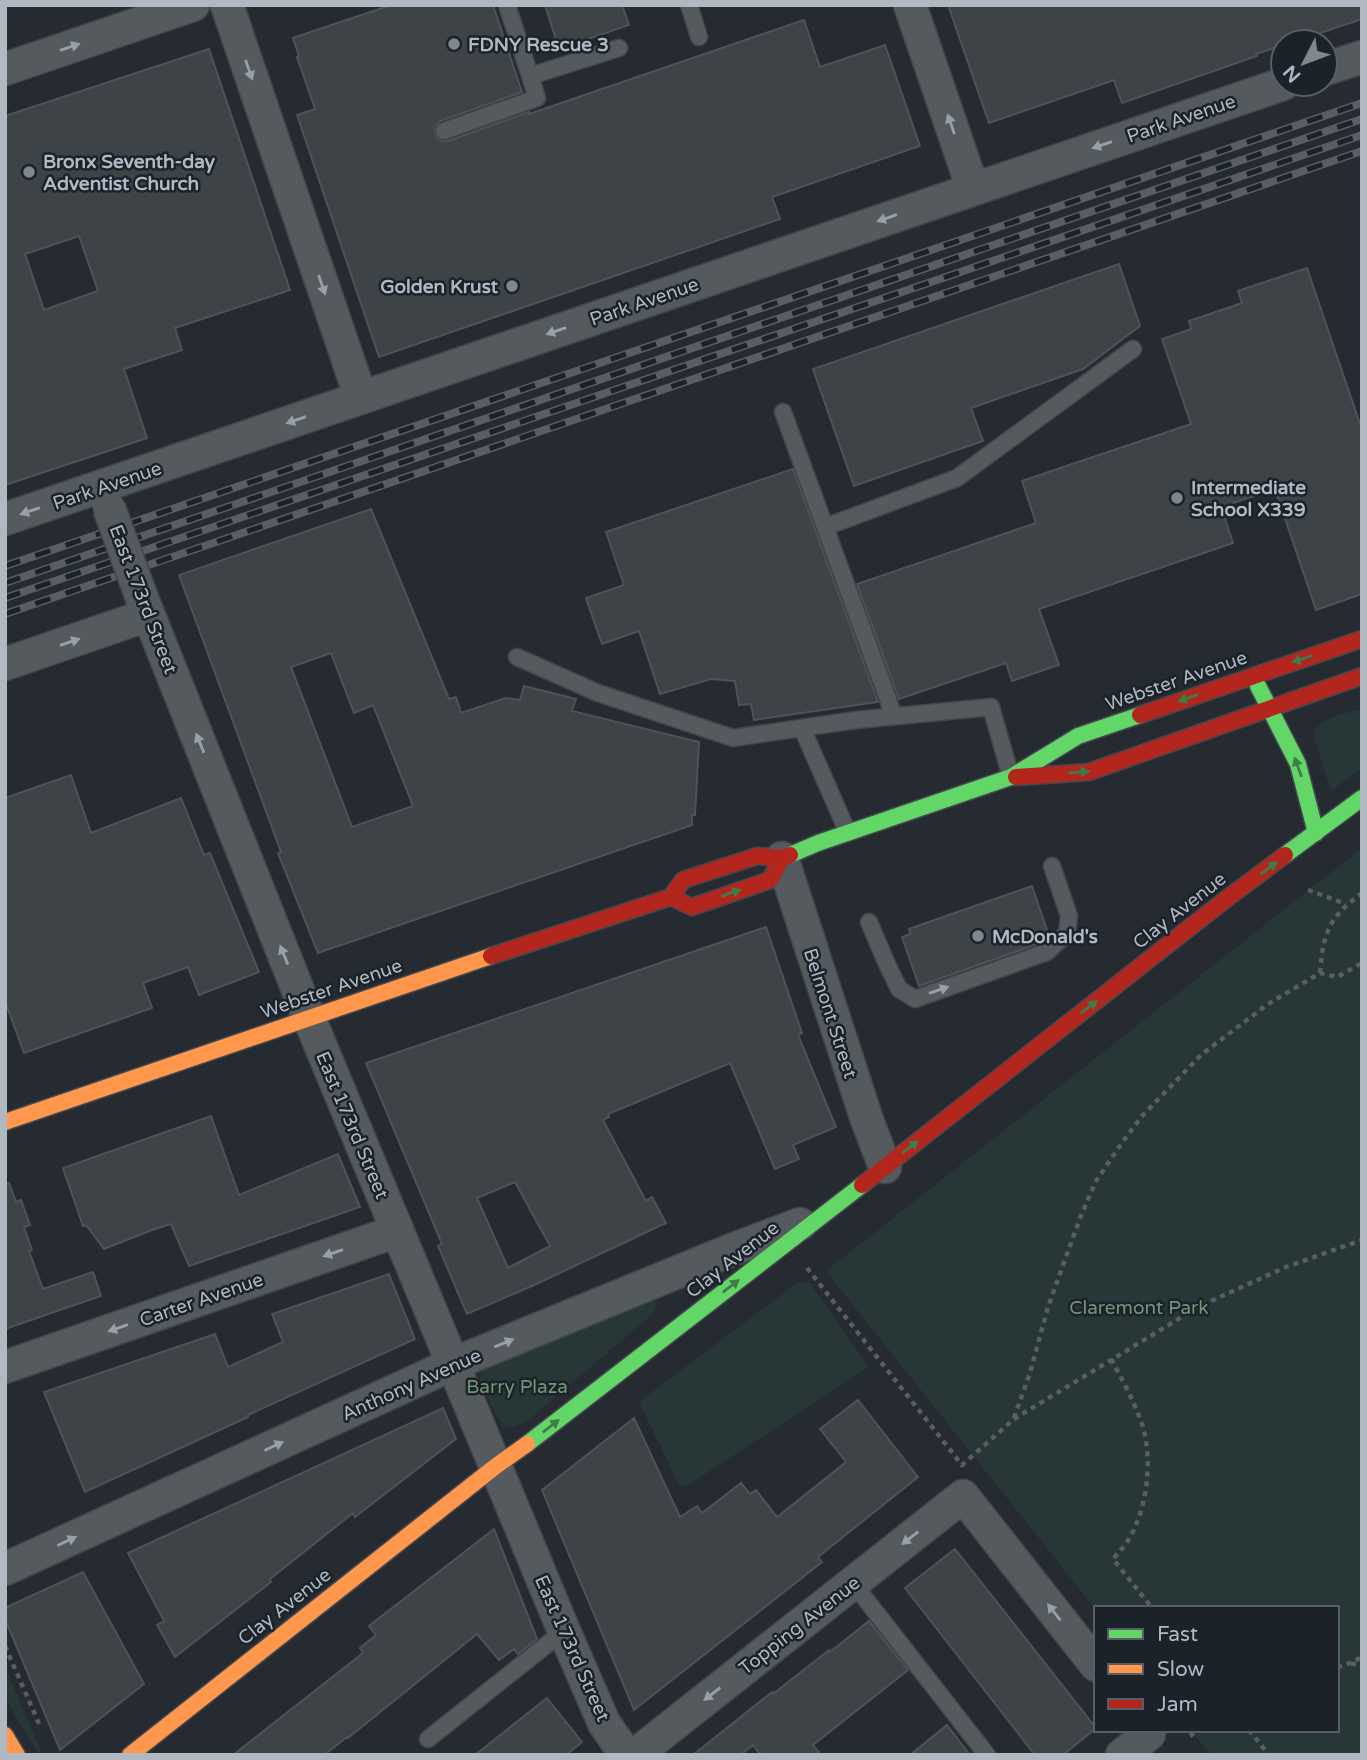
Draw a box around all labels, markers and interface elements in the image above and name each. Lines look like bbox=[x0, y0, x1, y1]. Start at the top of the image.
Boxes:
north arrow bbox=[1269, 28, 1339, 98]
place label: FDNY Rescue 3 bbox=[468, 34, 609, 56]
marker: FDNY Rescue 3 bbox=[446, 36, 462, 52]
one-way arrow bbox=[59, 41, 80, 52]
one-way arrow bbox=[244, 59, 255, 80]
text: N bbox=[1279, 61, 1305, 87]
street label: Park Avenue bbox=[1124, 90, 1239, 148]
one-way arrow bbox=[945, 113, 956, 134]
one-way arrow bbox=[1092, 140, 1113, 151]
place label: Bronx Seventh-day Adventist Church bbox=[43, 151, 216, 195]
marker: Bronx Seventh-day Adventist Church bbox=[21, 164, 37, 180]
one-way arrow bbox=[876, 213, 897, 224]
street label: Park Avenue bbox=[587, 273, 702, 331]
one-way arrow bbox=[317, 275, 328, 296]
place label: Golden Krust bbox=[380, 276, 499, 298]
marker: Golden Krust bbox=[504, 278, 520, 294]
one-way arrow bbox=[545, 326, 566, 337]
one-way arrow bbox=[285, 415, 306, 426]
street label: Park Avenue bbox=[50, 457, 165, 515]
place label: Intermediate School X339 bbox=[1191, 477, 1306, 521]
marker: Intermediate School X339 bbox=[1169, 490, 1185, 506]
one-way arrow bbox=[19, 506, 40, 517]
street label: East 173rd Street bbox=[104, 522, 182, 677]
one-way arrow bbox=[59, 636, 80, 647]
street label: Webster Avenue bbox=[1103, 646, 1250, 715]
one-way arrow bbox=[1291, 654, 1312, 665]
one-way arrow bbox=[1177, 693, 1198, 704]
one-way arrow bbox=[194, 733, 205, 754]
one-way arrow bbox=[1293, 756, 1304, 777]
one-way arrow bbox=[1068, 766, 1090, 777]
one-way arrow bbox=[1259, 861, 1278, 875]
street label: Clay Avenue bbox=[1129, 868, 1230, 954]
one-way arrow bbox=[721, 887, 742, 898]
place label: McDonald's bbox=[992, 926, 1098, 948]
marker: McDonald's bbox=[970, 928, 986, 944]
one-way arrow bbox=[278, 944, 289, 965]
street label: Belmont Street bbox=[799, 946, 861, 1081]
street label: Webster Avenue bbox=[258, 954, 405, 1023]
one-way arrow bbox=[929, 984, 950, 995]
one-way arrow bbox=[1080, 999, 1098, 1014]
street label: East 173rd Street bbox=[311, 1048, 393, 1202]
one-way arrow bbox=[902, 1140, 919, 1155]
street label: Clay Avenue bbox=[682, 1217, 783, 1303]
one-way arrow bbox=[322, 1248, 343, 1259]
street label: Carter Avenue bbox=[137, 1269, 266, 1331]
one-way arrow bbox=[721, 1279, 739, 1294]
park label: Claremont Park bbox=[1069, 1297, 1209, 1319]
one-way arrow bbox=[107, 1323, 128, 1334]
one-way arrow bbox=[494, 1338, 515, 1349]
street label: Anthony Avenue bbox=[338, 1344, 485, 1426]
park label: Barry Plaza bbox=[466, 1376, 568, 1398]
one-way arrow bbox=[541, 1418, 559, 1433]
one-way arrow bbox=[264, 1440, 284, 1452]
one-way arrow bbox=[901, 1531, 919, 1546]
one-way arrow bbox=[57, 1535, 77, 1546]
street label: Clay Avenue bbox=[234, 1564, 335, 1650]
street label: East 173rd Street bbox=[530, 1572, 614, 1725]
street label: Topping Avenue bbox=[735, 1572, 864, 1680]
one-way arrow bbox=[1046, 1603, 1061, 1621]
legend bbox=[1094, 1606, 1339, 1732]
text: Fast bbox=[1157, 1622, 1198, 1647]
text: Slow bbox=[1157, 1657, 1205, 1682]
one-way arrow bbox=[703, 1687, 721, 1701]
text: Jam bbox=[1157, 1692, 1198, 1717]

